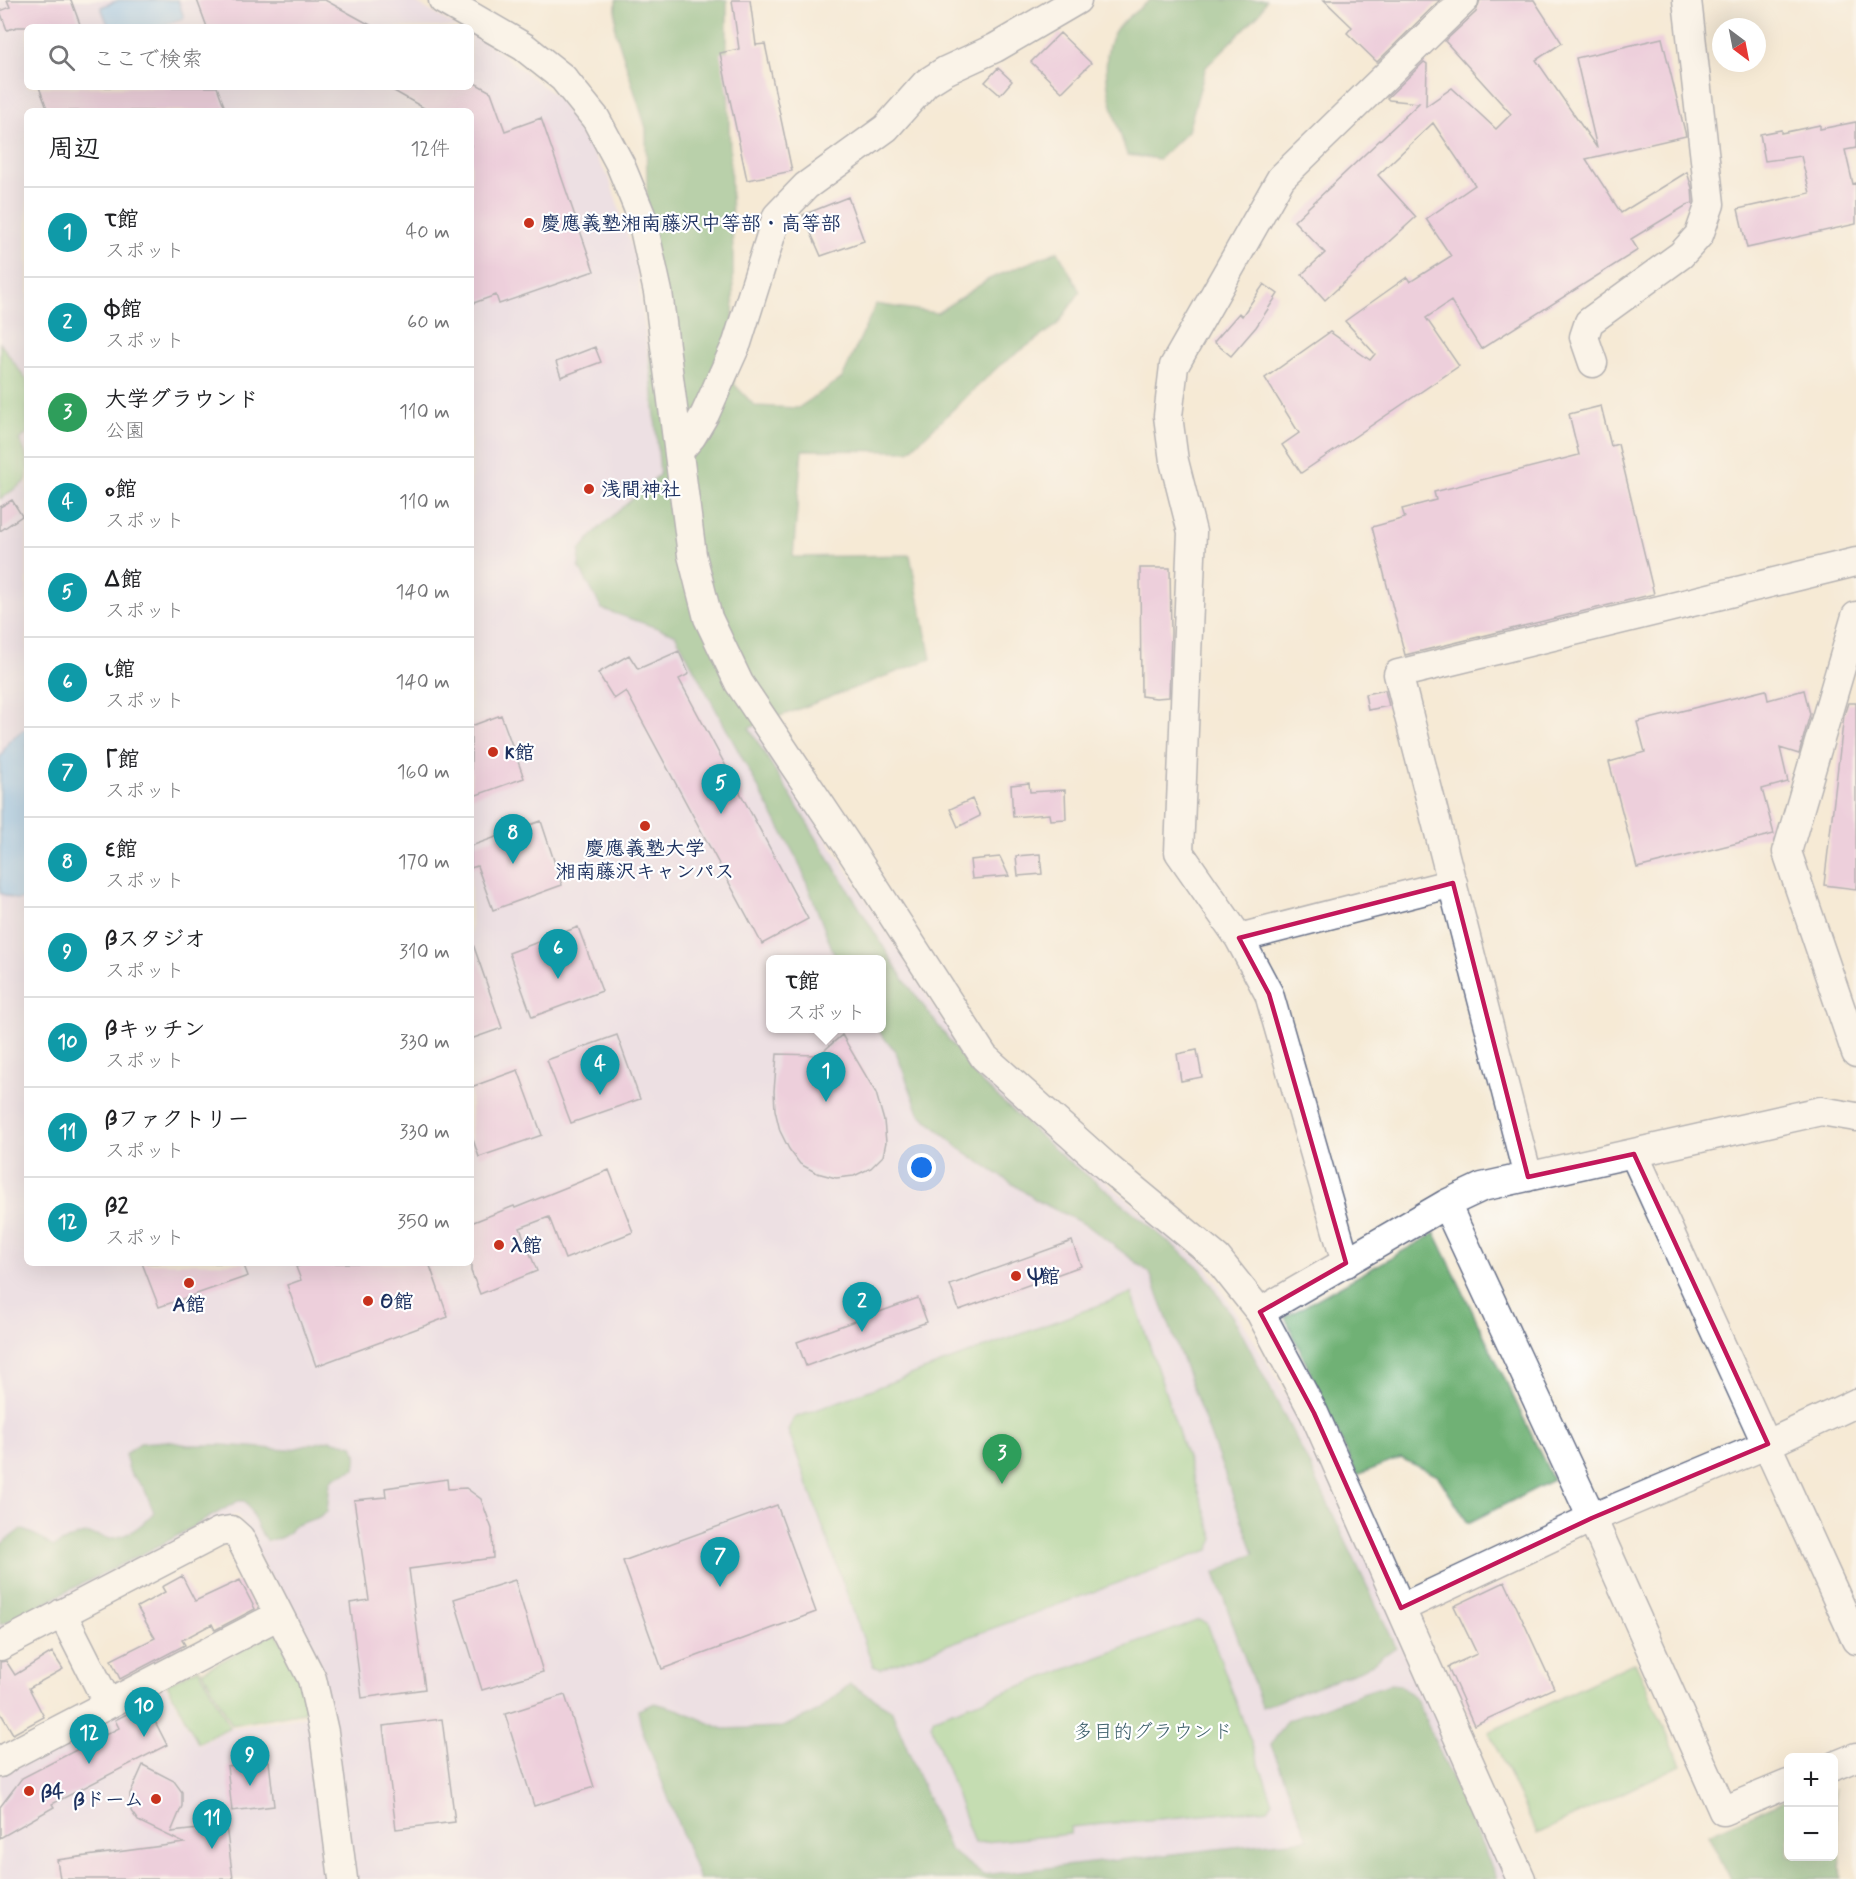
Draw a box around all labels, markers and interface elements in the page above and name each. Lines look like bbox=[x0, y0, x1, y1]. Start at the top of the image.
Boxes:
north arrow bbox=[1712, 18, 1766, 72]
search box bbox=[24, 24, 474, 90]
icon: search bbox=[45, 41, 78, 74]
text: ここで検索 bbox=[93, 46, 203, 74]
text: 周辺 bbox=[48, 133, 100, 167]
text: 12件 bbox=[411, 136, 450, 163]
text: τ館 bbox=[105, 206, 139, 234]
place label: 慶應義塾湘南藤沢中等部・高等部 bbox=[541, 211, 841, 238]
marker: 慶應義塾湘南藤沢中等部・高等部 bbox=[522, 216, 536, 230]
text: 1 bbox=[63, 219, 72, 246]
text: 40 m bbox=[406, 219, 450, 246]
text: スポット bbox=[105, 238, 185, 265]
text: Φ館 bbox=[105, 296, 142, 324]
text: 2 bbox=[63, 309, 72, 336]
text: 60 m bbox=[407, 309, 450, 336]
text: スポット bbox=[105, 328, 185, 355]
text: 大学グラウンド bbox=[105, 386, 259, 414]
text: 3 bbox=[63, 399, 72, 426]
text: 110 m bbox=[399, 399, 450, 426]
text: 公園 bbox=[105, 418, 145, 445]
text: ο館 bbox=[105, 476, 137, 504]
place label: 浅間神社 bbox=[601, 477, 681, 504]
marker: 浅間神社 bbox=[582, 482, 596, 496]
text: 4 bbox=[62, 489, 73, 516]
text: 110 m bbox=[399, 489, 450, 516]
text: スポット bbox=[105, 508, 185, 535]
text: Δ館 bbox=[105, 566, 142, 594]
text: 5 bbox=[62, 579, 74, 606]
text: 140 m bbox=[396, 579, 450, 606]
text: スポット bbox=[105, 598, 185, 625]
text: ι館 bbox=[105, 656, 135, 684]
text: 6 bbox=[62, 669, 73, 696]
text: 140 m bbox=[396, 669, 450, 696]
text: スポット bbox=[105, 688, 185, 715]
place label: κ館 bbox=[505, 740, 534, 767]
marker: κ館 bbox=[486, 745, 500, 759]
text: Γ館 bbox=[105, 746, 139, 774]
text: 7 bbox=[61, 759, 74, 786]
text: 160 m bbox=[397, 759, 450, 786]
pin: 5 bbox=[702, 764, 740, 814]
text: スポット bbox=[105, 778, 185, 805]
pin: 8 bbox=[494, 814, 532, 864]
marker: 慶應義塾大学 湘南藤沢キャンパス bbox=[638, 819, 652, 833]
text: ε館 bbox=[105, 836, 137, 864]
place label: 慶應義塾大学 湘南藤沢キャンパス bbox=[555, 836, 735, 886]
text: 8 bbox=[62, 849, 73, 876]
text: 170 m bbox=[398, 849, 450, 876]
text: スポット bbox=[105, 868, 185, 895]
text: βスタジオ bbox=[105, 926, 206, 954]
pin: 6 bbox=[538, 930, 578, 979]
text: 9 bbox=[63, 939, 72, 966]
text: 310 m bbox=[399, 939, 450, 966]
popup bbox=[766, 955, 886, 1033]
text: スポット bbox=[105, 958, 185, 985]
text: τ館 bbox=[786, 968, 820, 996]
text: スポット bbox=[786, 1000, 866, 1027]
text: βキッチン bbox=[105, 1016, 205, 1044]
text: 10 bbox=[57, 1029, 78, 1056]
text: 330 m bbox=[399, 1029, 450, 1056]
pin: 4 bbox=[580, 1046, 620, 1095]
text: スポット bbox=[105, 1048, 185, 1075]
pin: 1 bbox=[806, 1052, 846, 1102]
text: βファクトリー bbox=[105, 1106, 249, 1134]
text: 11 bbox=[59, 1119, 76, 1146]
text: 330 m bbox=[399, 1119, 450, 1146]
text: スポット bbox=[105, 1138, 185, 1165]
your location bbox=[907, 1153, 936, 1182]
text: β2 bbox=[105, 1193, 128, 1221]
text: 12 bbox=[58, 1209, 77, 1236]
text: 350 m bbox=[397, 1209, 450, 1236]
text: スポット bbox=[105, 1225, 185, 1252]
place label: λ館 bbox=[510, 1233, 542, 1260]
marker: λ館 bbox=[492, 1238, 506, 1252]
place label: Ψ館 bbox=[1027, 1264, 1060, 1291]
marker: Ψ館 bbox=[1009, 1269, 1023, 1283]
marker: A館 bbox=[182, 1276, 196, 1290]
pin: 2 bbox=[842, 1282, 882, 1332]
place label: Θ館 bbox=[380, 1289, 414, 1316]
place label: A館 bbox=[172, 1292, 206, 1319]
marker: Θ館 bbox=[361, 1294, 375, 1308]
pin: 3 bbox=[982, 1434, 1022, 1484]
pin: 7 bbox=[700, 1538, 740, 1587]
pin: 10 bbox=[124, 1688, 164, 1737]
pin: 12 bbox=[70, 1714, 109, 1764]
park label: 多目的グラウンド bbox=[1073, 1719, 1233, 1746]
pin: 9 bbox=[230, 1736, 270, 1786]
map controls bbox=[1784, 1753, 1838, 1861]
button: + bbox=[1784, 1753, 1838, 1807]
place label: β4 bbox=[41, 1779, 64, 1806]
marker: β4 bbox=[22, 1784, 36, 1798]
place label: βドーム bbox=[74, 1787, 144, 1814]
marker: βドーム bbox=[149, 1792, 163, 1806]
pin: 11 bbox=[192, 1800, 232, 1849]
button: − bbox=[1784, 1807, 1838, 1861]

